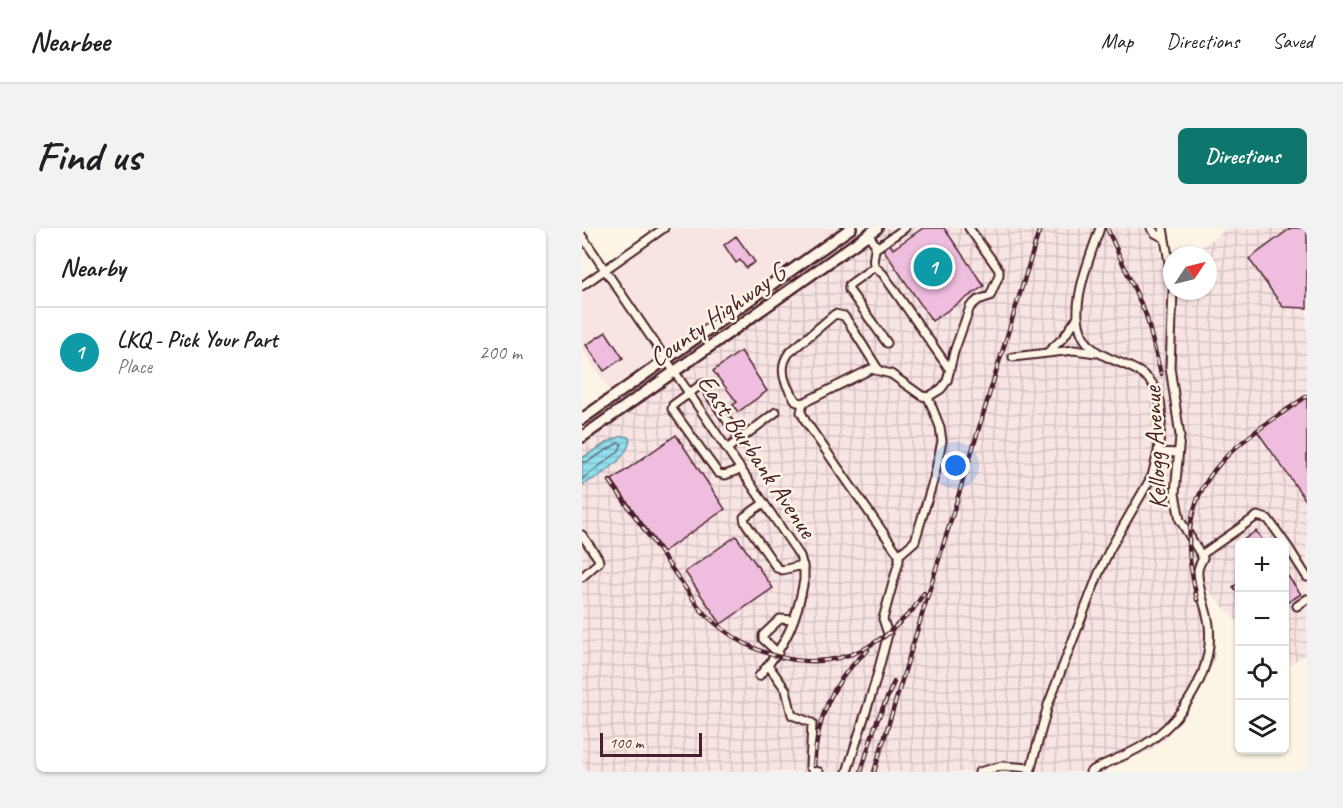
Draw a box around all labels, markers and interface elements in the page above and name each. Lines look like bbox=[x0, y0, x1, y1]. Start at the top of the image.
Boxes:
text: Nearbee bbox=[30, 24, 110, 59]
text: Map bbox=[1101, 28, 1133, 54]
text: Directions bbox=[1166, 28, 1239, 54]
text: Saved bbox=[1272, 28, 1313, 54]
button: Directions bbox=[1178, 128, 1307, 184]
text: Find us bbox=[36, 130, 141, 183]
pin: 1 bbox=[914, 244, 952, 290]
north arrow bbox=[1163, 246, 1217, 300]
text: Nearby bbox=[60, 251, 125, 284]
street label: County Highway G bbox=[642, 254, 794, 374]
text: LKQ - Pick Your Part bbox=[117, 326, 277, 354]
text: 1 bbox=[75, 340, 84, 365]
text: 200 m bbox=[479, 340, 522, 365]
text: Place bbox=[117, 354, 152, 379]
street label: East Burbank Avenue bbox=[690, 368, 825, 546]
street label: Kellogg Avenue bbox=[1135, 384, 1175, 510]
your location bbox=[941, 451, 970, 480]
map controls bbox=[1235, 538, 1289, 754]
button: + bbox=[1235, 538, 1289, 592]
button: − bbox=[1235, 592, 1289, 646]
button: locate bbox=[1235, 646, 1289, 700]
button: layers bbox=[1235, 700, 1289, 754]
scale bar bbox=[600, 730, 702, 758]
text: 100 m bbox=[609, 733, 643, 753]

